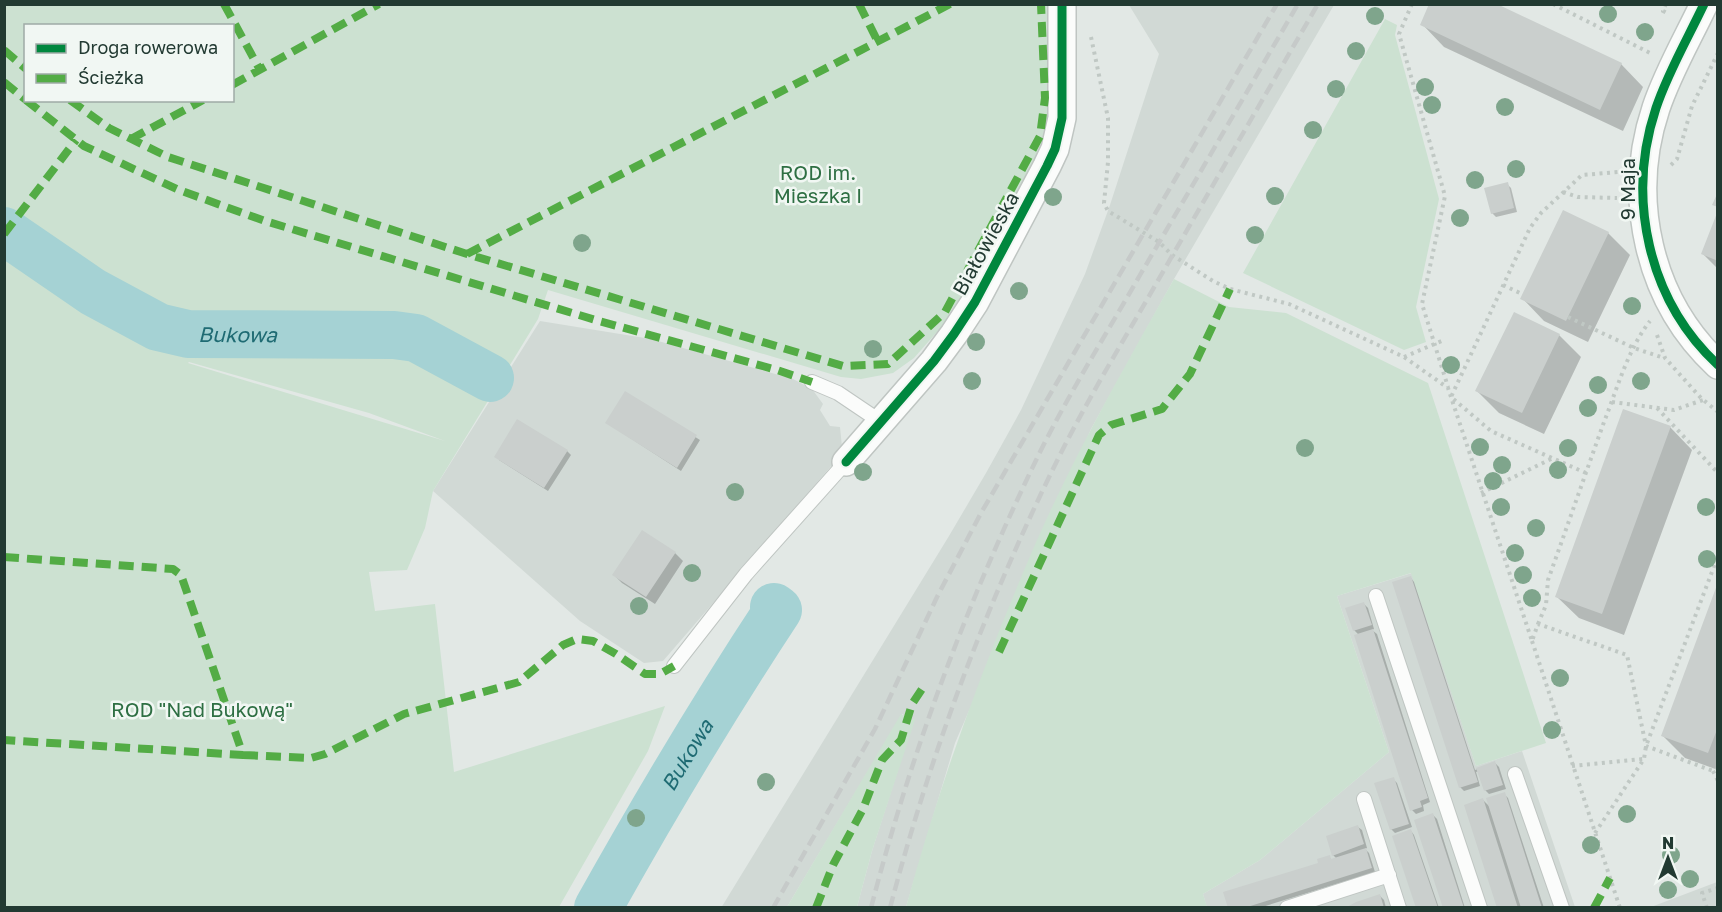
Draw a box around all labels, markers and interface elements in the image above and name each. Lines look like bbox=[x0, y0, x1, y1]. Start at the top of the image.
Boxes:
legend bbox=[24, 24, 234, 102]
text: Droga rowerowa bbox=[78, 36, 218, 58]
text: Ścieżka bbox=[78, 66, 144, 88]
street label: 9 Maja bbox=[1615, 158, 1639, 220]
park label: ROD im. Mieszka I bbox=[774, 160, 862, 207]
street label: Białowieska bbox=[947, 187, 1023, 299]
water label: Bukowa bbox=[198, 321, 278, 347]
park label: ROD "Nad Bukową" bbox=[111, 697, 293, 721]
water label: Bukowa bbox=[655, 713, 719, 795]
north arrow bbox=[1638, 828, 1698, 888]
text: N bbox=[1662, 833, 1674, 853]

